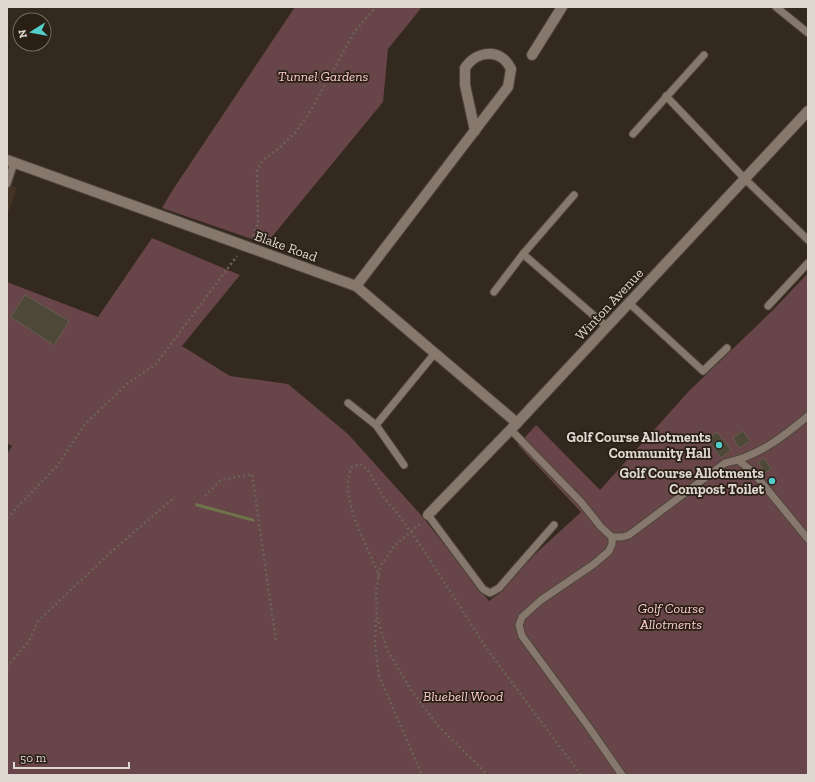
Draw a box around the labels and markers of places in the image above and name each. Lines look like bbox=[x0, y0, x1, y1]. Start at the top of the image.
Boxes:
place label: Golf Course Allotments Community Hall bbox=[567, 429, 712, 462]
marker: Golf Course Allotments Community Hall bbox=[714, 440, 724, 450]
place label: Golf Course Allotments Compost Toilet bbox=[620, 465, 765, 498]
marker: Golf Course Allotments Compost Toilet bbox=[767, 476, 777, 486]

